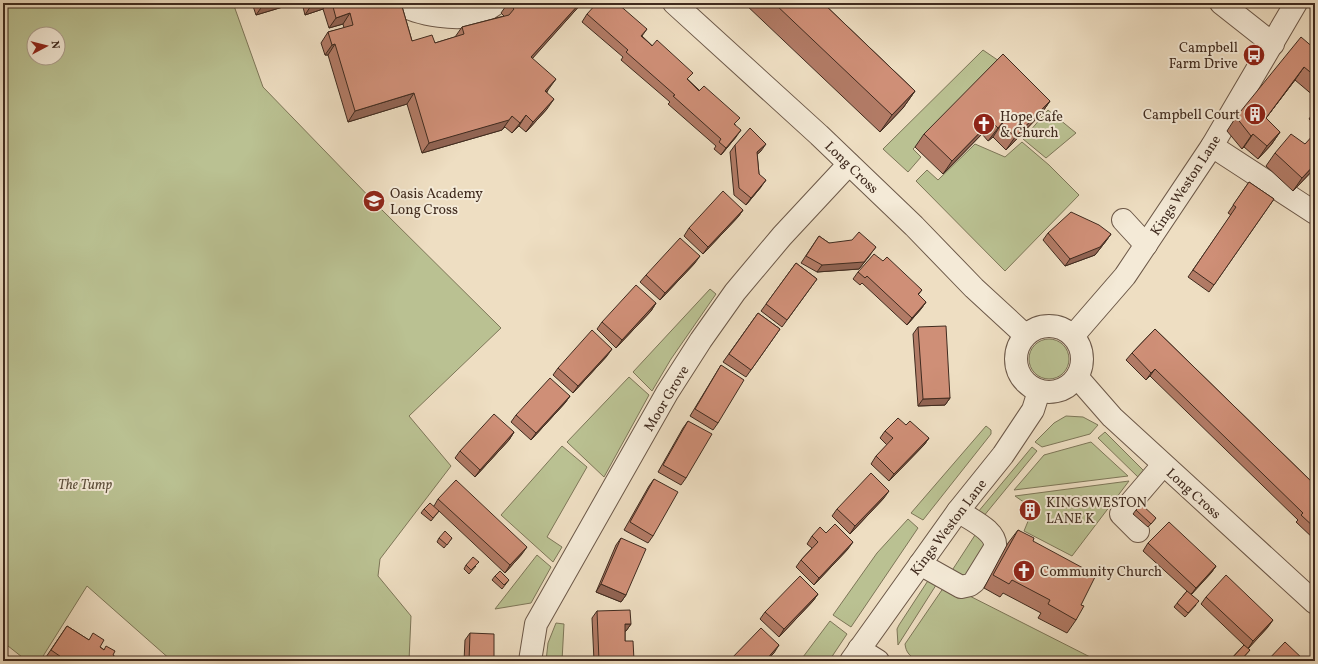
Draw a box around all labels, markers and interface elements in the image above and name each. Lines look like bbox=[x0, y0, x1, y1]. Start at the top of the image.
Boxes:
north arrow bbox=[26, 26, 66, 66]
place label: Campbell Farm Drive bbox=[1169, 39, 1238, 74]
text: N bbox=[47, 40, 62, 50]
bus stop icon: Campbell Farm Drive bbox=[1241, 42, 1267, 68]
building icon: Campbell Court bbox=[1242, 101, 1268, 127]
place label: Campbell Court bbox=[1143, 106, 1240, 125]
place label: Hope Cafe & Church bbox=[1000, 108, 1063, 143]
church icon: Hope Cafe & Church bbox=[971, 111, 997, 137]
street label: Kings Weston Lane bbox=[1147, 132, 1226, 240]
street label: Long Cross bbox=[820, 138, 882, 199]
place label: Oasis Academy Long Cross bbox=[390, 185, 483, 220]
school or university icon: Oasis Academy Long Cross bbox=[361, 188, 387, 214]
street label: Moor Grove bbox=[640, 362, 695, 435]
street label: Long Cross bbox=[1161, 464, 1225, 524]
street label: Kings Weston Lane bbox=[907, 475, 992, 580]
park label: The Tump bbox=[58, 476, 113, 495]
place label: KINGSWESTON LANE K bbox=[1046, 494, 1147, 529]
building icon: KINGSWESTON LANE K bbox=[1017, 497, 1043, 523]
church icon: Community Church bbox=[1011, 558, 1037, 584]
place label: Community Church bbox=[1040, 563, 1162, 582]

